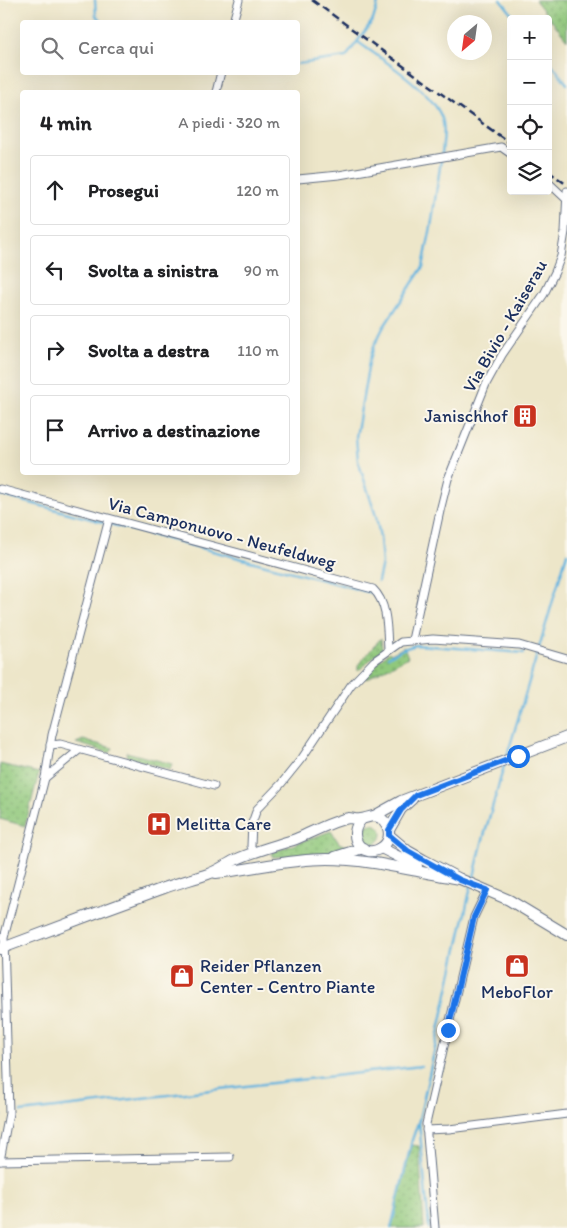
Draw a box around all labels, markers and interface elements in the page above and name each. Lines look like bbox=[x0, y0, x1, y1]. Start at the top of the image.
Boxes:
north arrow bbox=[447, 15, 492, 60]
map controls bbox=[507, 15, 552, 195]
button: + bbox=[507, 15, 552, 60]
search box bbox=[20, 20, 300, 75]
icon: search bbox=[38, 34, 66, 62]
text: Cerca qui bbox=[78, 36, 154, 59]
button: − bbox=[507, 60, 552, 105]
button: locate bbox=[507, 105, 552, 150]
text: 4 min bbox=[40, 110, 92, 135]
text: A piedi · 320 m bbox=[178, 113, 280, 132]
button: layers bbox=[507, 150, 552, 195]
icon: ahead bbox=[41, 176, 69, 204]
text: Prosegui bbox=[88, 179, 159, 202]
text: 120 m bbox=[236, 181, 279, 200]
icon: left bbox=[41, 256, 69, 284]
street label: Via Bivio - Kaiserau bbox=[458, 256, 552, 396]
text: Svolta a sinistra bbox=[88, 259, 218, 282]
text: 90 m bbox=[244, 261, 279, 280]
icon: right bbox=[41, 336, 69, 364]
text: Svolta a destra bbox=[88, 339, 209, 362]
text: 110 m bbox=[237, 341, 279, 360]
building icon: Janischhof bbox=[512, 403, 538, 429]
place label: Janischhof bbox=[424, 405, 508, 427]
icon: arrive bbox=[41, 416, 69, 444]
text: Arrivo a destinazione bbox=[88, 419, 260, 442]
street label: Via Camponuovo - Neufeldweg bbox=[106, 492, 339, 574]
route start bbox=[507, 745, 530, 768]
hospital icon: Melitta Care bbox=[146, 811, 172, 837]
place label: Melitta Care bbox=[176, 813, 271, 835]
shop icon: MeboFlor bbox=[504, 953, 530, 979]
place label: Reider Pflanzen Center - Centro Piante bbox=[200, 955, 375, 998]
shop icon: Reider Pflanzen Center - Centro Piante bbox=[169, 963, 195, 989]
place label: MeboFlor bbox=[481, 981, 554, 1003]
route end bbox=[437, 1019, 460, 1042]

